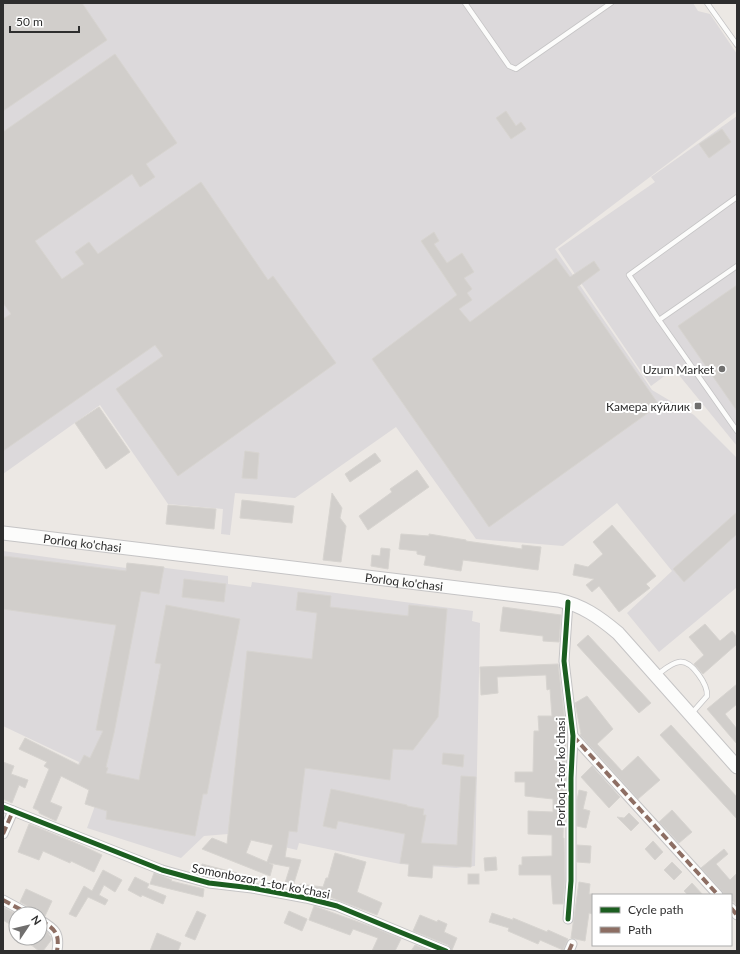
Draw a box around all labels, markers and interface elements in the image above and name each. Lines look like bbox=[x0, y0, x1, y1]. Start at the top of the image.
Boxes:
scale bar bbox=[10, 8, 79, 34]
text: 50 m bbox=[16, 14, 43, 29]
place label: Uzum Market bbox=[643, 362, 715, 377]
marker: Uzum Market bbox=[717, 364, 727, 374]
place label: Камера ку́йлик bbox=[606, 399, 691, 414]
marker: Камера ку́йлик bbox=[693, 401, 703, 411]
street label: Porloq ko'chasi bbox=[43, 530, 122, 555]
street label: Porloq ko'chasi bbox=[364, 569, 444, 594]
street label: Porloq 1-tor koʻchasi bbox=[553, 718, 568, 826]
street label: Somonbozor 1-tor koʻchasi bbox=[191, 860, 332, 902]
legend bbox=[592, 894, 732, 946]
text: Cycle path bbox=[628, 902, 683, 917]
north arrow bbox=[8, 906, 48, 946]
text: N bbox=[29, 913, 44, 927]
text: Path bbox=[628, 922, 652, 937]

